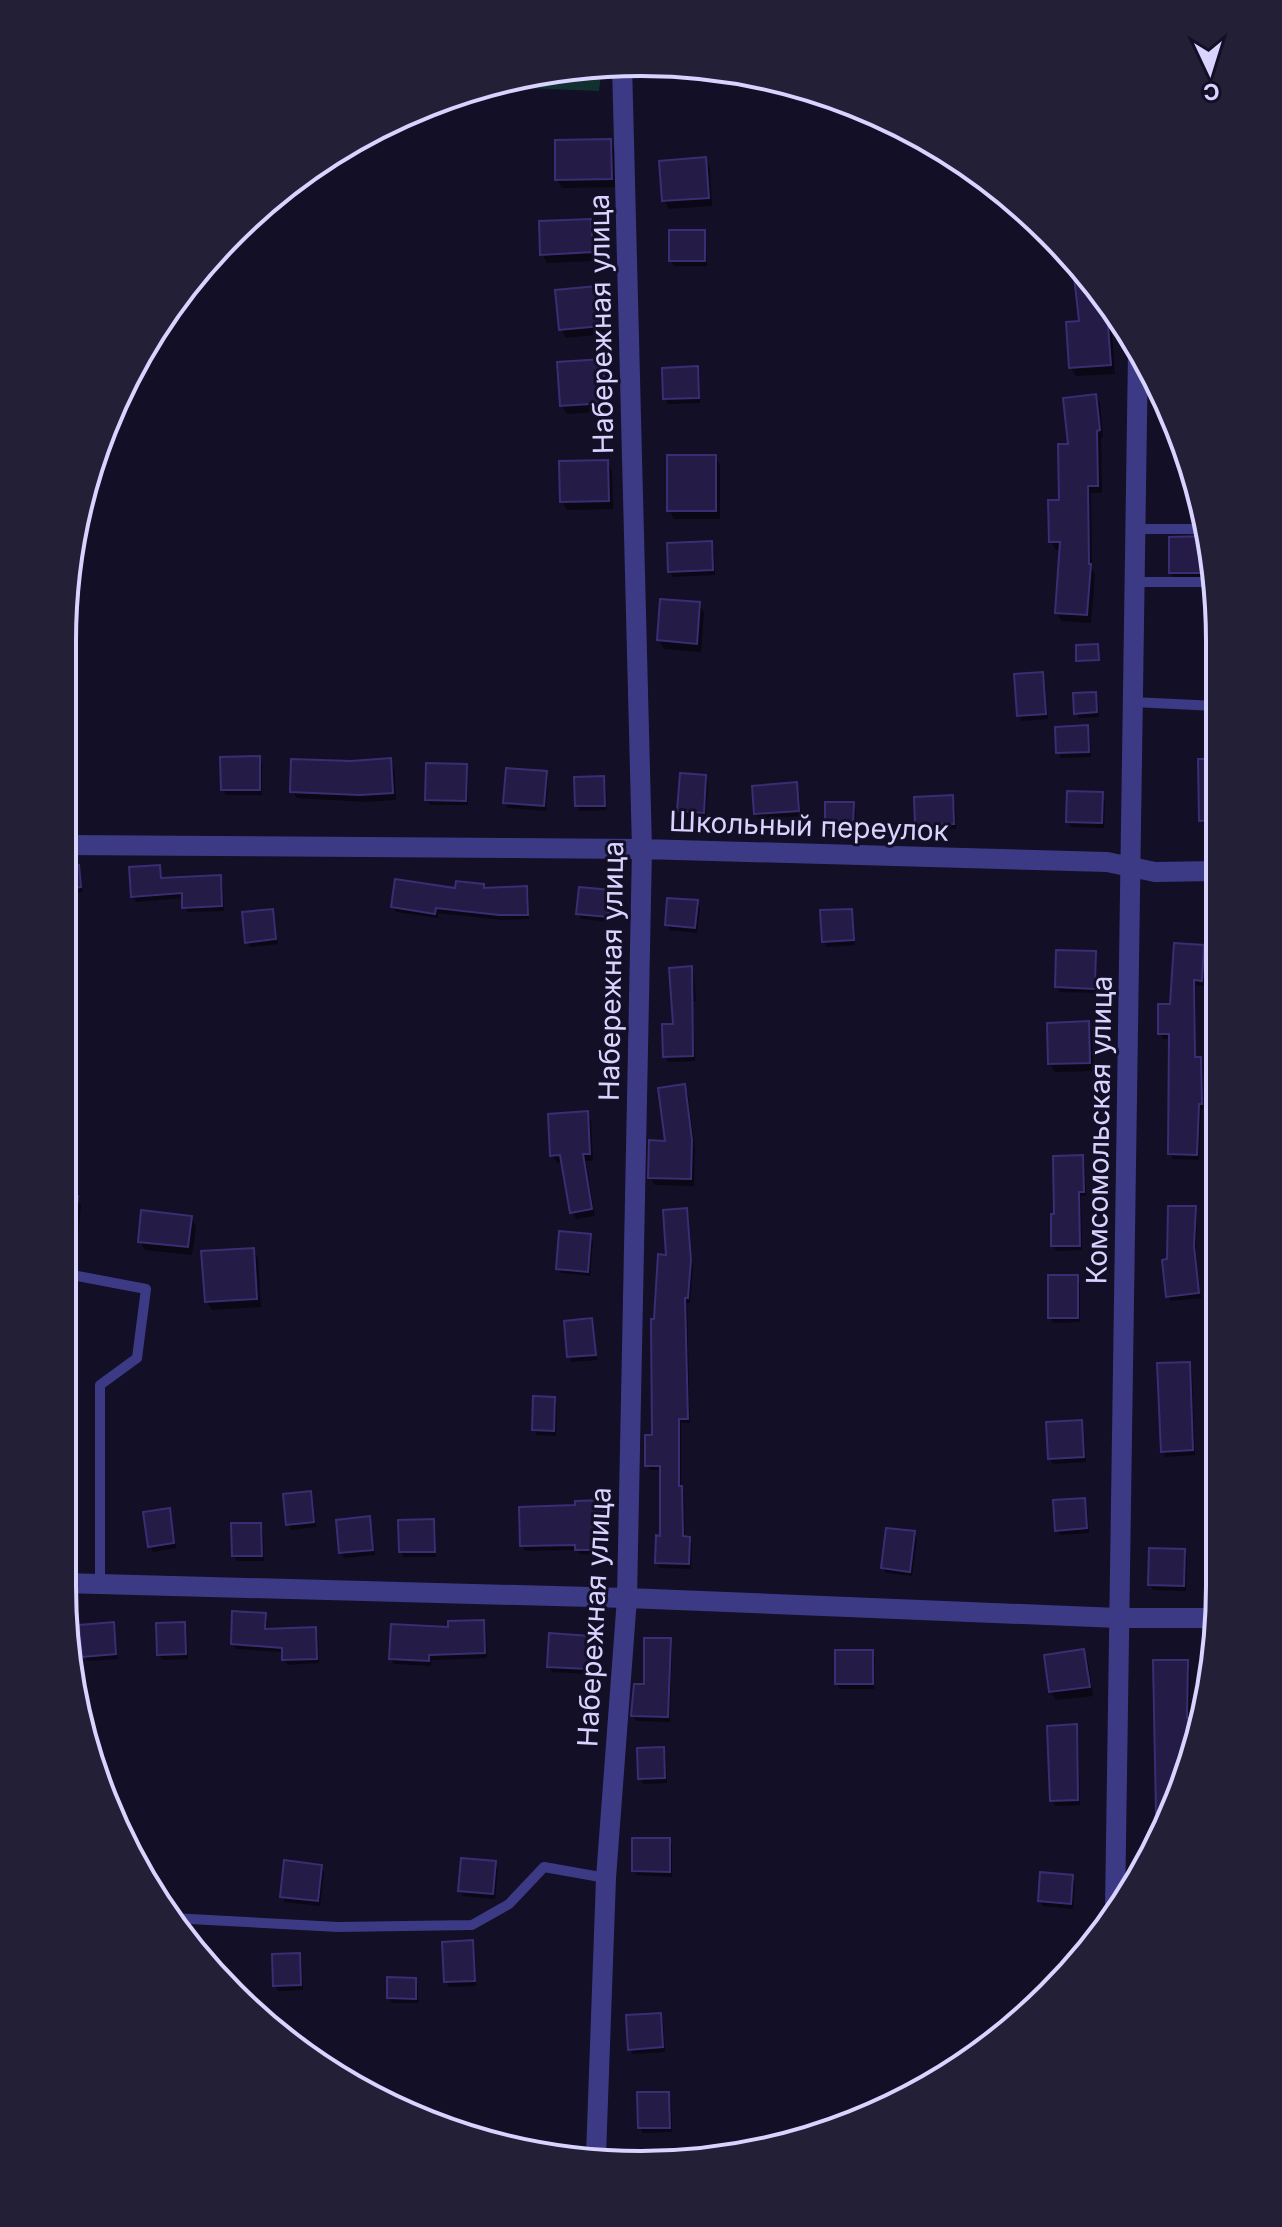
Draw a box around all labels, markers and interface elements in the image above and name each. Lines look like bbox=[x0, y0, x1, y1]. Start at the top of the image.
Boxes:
north arrow bbox=[1170, 32, 1250, 112]
text: С bbox=[1202, 78, 1220, 105]
street label: Набережная улица bbox=[582, 194, 620, 454]
street label: Школьный переулок bbox=[669, 804, 949, 848]
street label: Набережная улица bbox=[592, 841, 630, 1101]
street label: Комсомольская улица bbox=[1079, 975, 1119, 1285]
street label: Набережная улица bbox=[570, 1486, 618, 1748]

